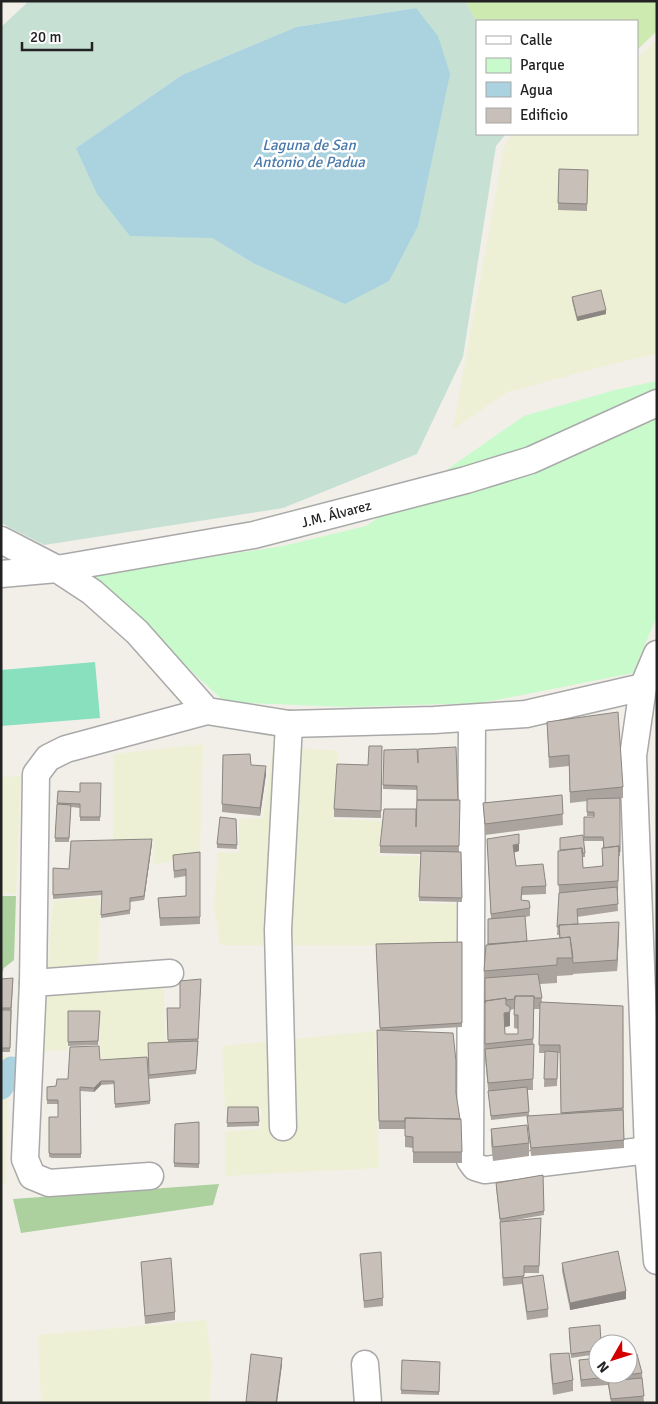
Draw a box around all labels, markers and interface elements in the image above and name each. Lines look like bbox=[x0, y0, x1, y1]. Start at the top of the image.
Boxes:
scale bar bbox=[22, 20, 92, 52]
legend bbox=[476, 20, 638, 135]
text: 20 m bbox=[30, 28, 61, 46]
text: Calle bbox=[520, 31, 553, 49]
text: Parque bbox=[520, 56, 565, 74]
text: Agua bbox=[520, 81, 553, 99]
text: Edificio bbox=[520, 106, 568, 124]
water label: Laguna de San Antonio de Padua bbox=[253, 136, 365, 171]
street label: J.M. Álvarez bbox=[299, 497, 373, 531]
north arrow bbox=[588, 1334, 638, 1384]
text: N bbox=[594, 1358, 613, 1376]

